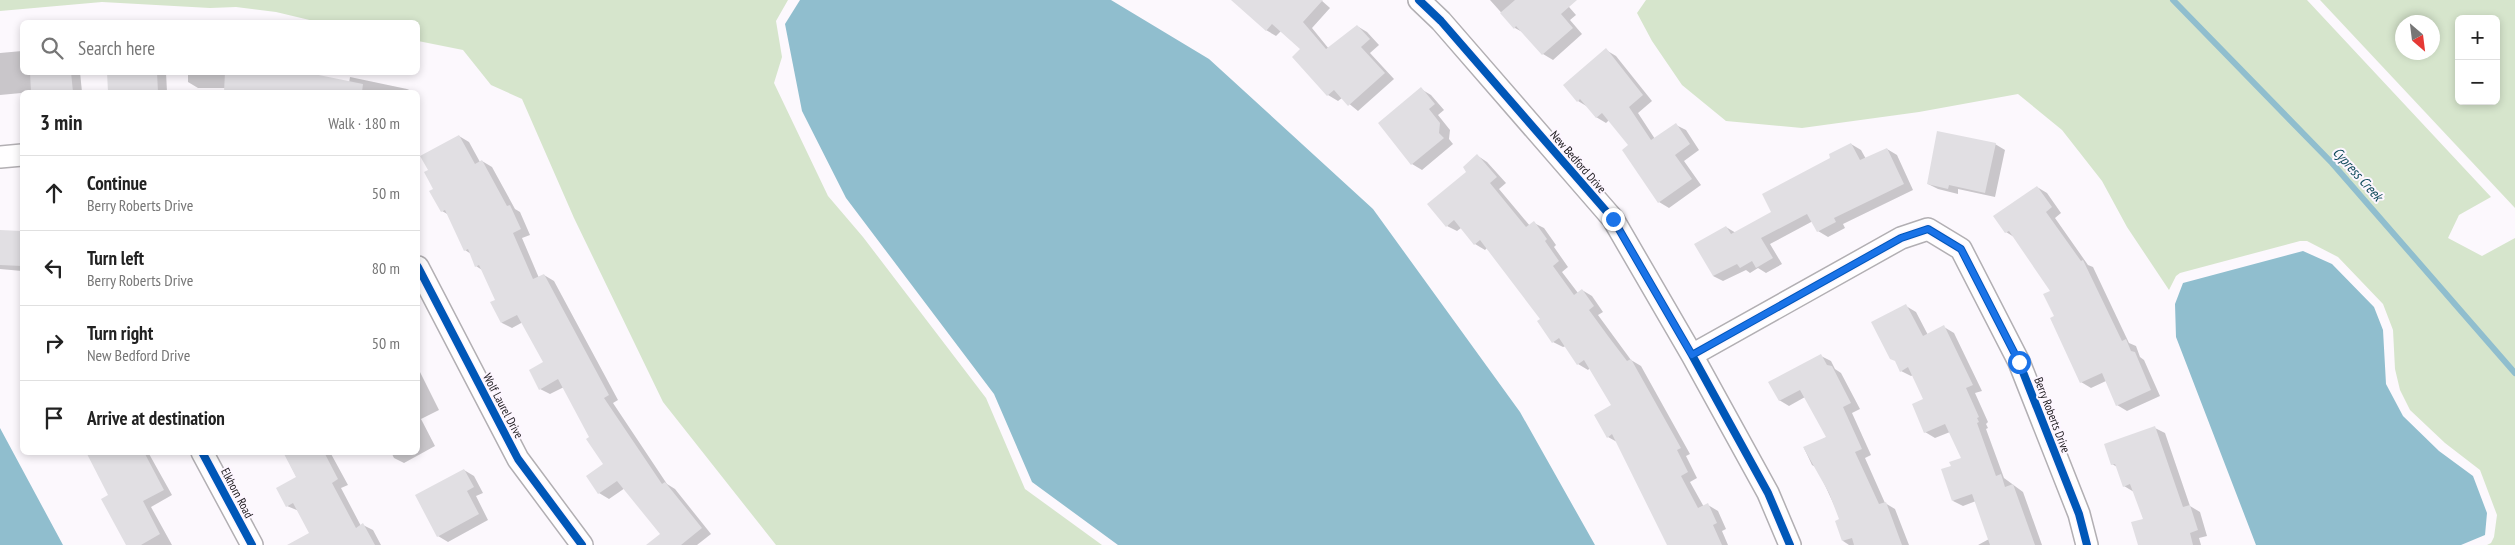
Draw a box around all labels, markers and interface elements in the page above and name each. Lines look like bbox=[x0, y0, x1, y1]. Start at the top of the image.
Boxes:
north arrow bbox=[2395, 15, 2440, 60]
map controls bbox=[2455, 15, 2500, 105]
button: + bbox=[2455, 15, 2500, 60]
search box bbox=[20, 20, 420, 75]
icon: search bbox=[38, 34, 66, 62]
text: Search here bbox=[78, 36, 155, 60]
button: − bbox=[2455, 60, 2500, 105]
text: 3 min bbox=[40, 109, 82, 136]
text: Walk · 180 m bbox=[328, 113, 400, 133]
street label: New Bedford Drive bbox=[1547, 127, 1609, 196]
water label: Cypress Creek bbox=[2329, 143, 2388, 206]
text: Continue bbox=[87, 171, 147, 195]
icon: ahead bbox=[40, 179, 68, 207]
text: 50 m bbox=[372, 183, 400, 203]
text: Berry Roberts Drive bbox=[87, 195, 193, 215]
route end bbox=[1602, 208, 1625, 231]
text: Turn left bbox=[87, 246, 144, 270]
icon: left bbox=[40, 254, 68, 282]
text: 80 m bbox=[372, 258, 400, 278]
text: Berry Roberts Drive bbox=[87, 270, 193, 290]
text: Turn right bbox=[87, 321, 153, 345]
icon: right bbox=[40, 329, 68, 357]
text: 50 m bbox=[372, 333, 400, 353]
text: New Bedford Drive bbox=[87, 345, 190, 365]
route start bbox=[2008, 351, 2031, 374]
street label: Wolf Laurel Drive bbox=[480, 371, 527, 441]
street label: Berry Roberts Drive bbox=[2031, 375, 2074, 455]
icon: arrive bbox=[40, 404, 68, 432]
text: Arrive at destination bbox=[87, 406, 225, 430]
street label: Elkhorn Road bbox=[218, 465, 257, 520]

